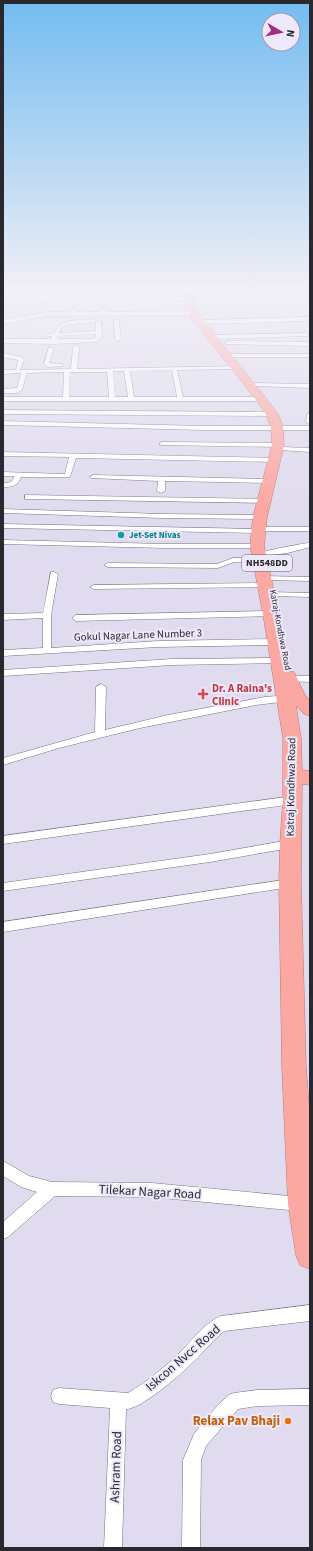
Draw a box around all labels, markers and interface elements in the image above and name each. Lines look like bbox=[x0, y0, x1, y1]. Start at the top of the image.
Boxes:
north arrow bbox=[261, 12, 301, 52]
text: N bbox=[282, 29, 298, 38]
place label: Jet-Set Nivas bbox=[129, 529, 181, 542]
marker: Jet-Set Nivas bbox=[116, 530, 126, 540]
road number: NH548DD bbox=[242, 555, 292, 571]
street label: Katraj-Kondhwa Road bbox=[266, 589, 294, 671]
street label: Gokul Nagar Lane Number 3 bbox=[74, 625, 202, 645]
place label: Dr. A Raina's Clinic bbox=[212, 681, 272, 709]
marker: Dr. A Raina's Clinic bbox=[197, 688, 209, 700]
street label: Katraj Kondhwa Road bbox=[283, 737, 299, 837]
street label: Tilekar Nagar Road bbox=[98, 1180, 202, 1204]
street label: Iskcon Nvcc Road bbox=[142, 1320, 224, 1396]
place label: Relax Pav Bhaji bbox=[193, 1412, 280, 1430]
marker: Relax Pav Bhaji bbox=[283, 1416, 293, 1426]
street label: Ashram Road bbox=[106, 1431, 126, 1503]

